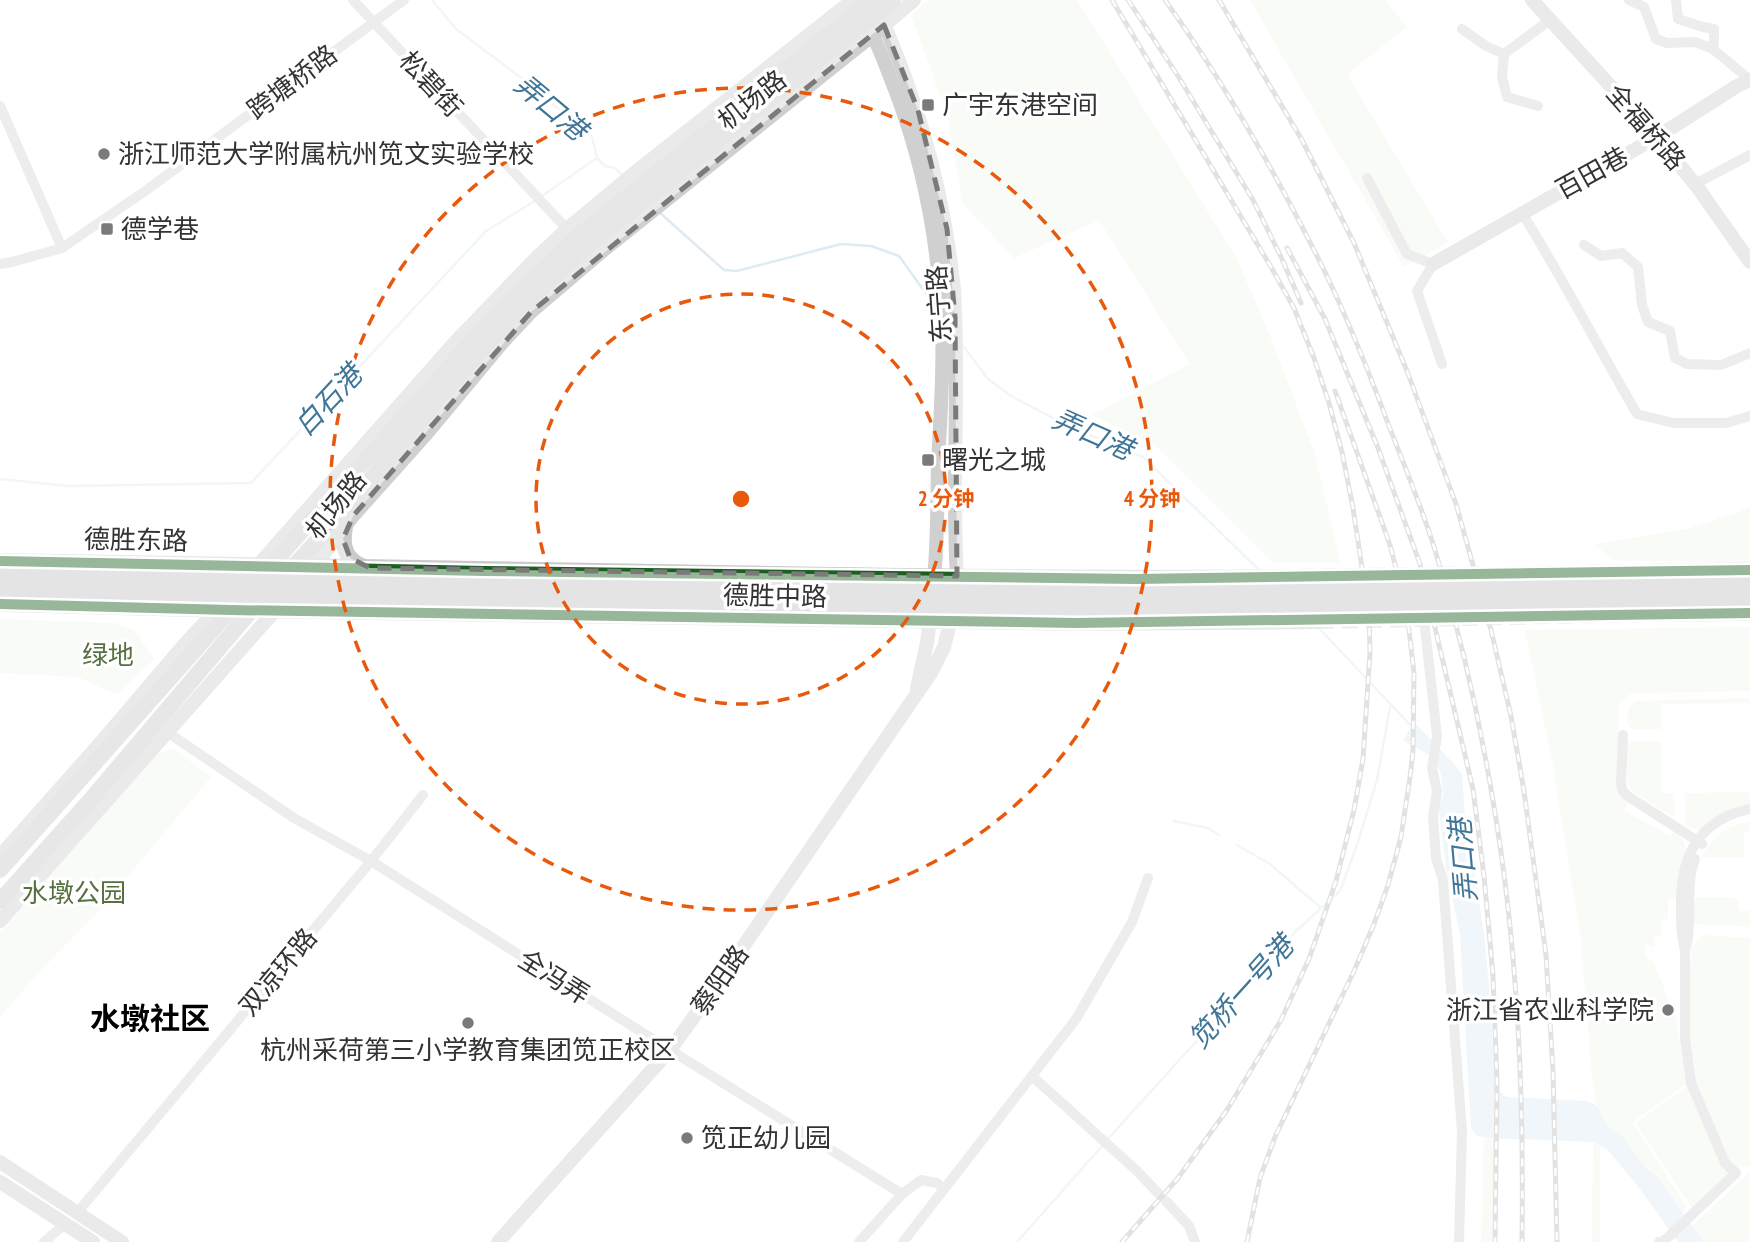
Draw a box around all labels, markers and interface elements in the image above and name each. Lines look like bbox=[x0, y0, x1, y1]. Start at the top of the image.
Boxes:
street label: 跨塘桥路 bbox=[240, 37, 343, 126]
street label: 松碧街 bbox=[393, 44, 470, 123]
street label: 机场路 bbox=[711, 63, 793, 137]
water label: 弄口港 bbox=[507, 65, 598, 150]
street label: 全福桥路 bbox=[1600, 77, 1693, 177]
place label: 广宇东港空间 bbox=[942, 88, 1098, 121]
marker: 广宇东港空间 bbox=[920, 97, 936, 113]
place label: 浙江师范大学附属杭州笕文实验学校 bbox=[118, 137, 534, 170]
street label: 百田巷 bbox=[1550, 139, 1634, 206]
marker: 浙江师范大学附属杭州笕文实验学校 bbox=[96, 146, 112, 162]
place label: 德学巷 bbox=[121, 212, 199, 245]
marker: 德学巷 bbox=[99, 221, 115, 237]
street label: 东宁路 bbox=[919, 264, 958, 344]
water label: 白石港 bbox=[285, 353, 373, 443]
water label: 弄口港 bbox=[1047, 400, 1143, 469]
place label: 曙光之城 bbox=[942, 443, 1046, 476]
marker: 曙光之城 bbox=[920, 452, 936, 468]
street label: 机场路 bbox=[298, 464, 373, 545]
text: 2 分钟 bbox=[918, 485, 974, 512]
text: 4 分钟 bbox=[1124, 485, 1180, 512]
centre of rings bbox=[729, 487, 753, 511]
street label: 德胜东路 bbox=[84, 522, 188, 557]
street label: 德胜中路 bbox=[723, 578, 827, 613]
park label: 绿地 bbox=[82, 638, 134, 671]
water label: 弄口港 bbox=[1440, 813, 1485, 904]
park label: 水墩公园 bbox=[22, 876, 126, 909]
street label: 双凉环路 bbox=[232, 921, 324, 1022]
water label: 笕桥一号港 bbox=[1180, 924, 1304, 1056]
street label: 蔡阳路 bbox=[684, 938, 755, 1021]
street label: 全冯弄 bbox=[512, 942, 596, 1011]
place label: 浙江省农业科学院 bbox=[1446, 993, 1654, 1026]
district label: 水墩社区 bbox=[90, 998, 210, 1037]
marker: 浙江省农业科学院 bbox=[1660, 1002, 1676, 1018]
marker: 杭州采荷第三小学教育集团笕正校区 bbox=[460, 1015, 476, 1031]
place label: 杭州采荷第三小学教育集团笕正校区 bbox=[260, 1033, 676, 1066]
place label: 笕正幼儿园 bbox=[701, 1121, 831, 1154]
marker: 笕正幼儿园 bbox=[679, 1130, 695, 1146]

